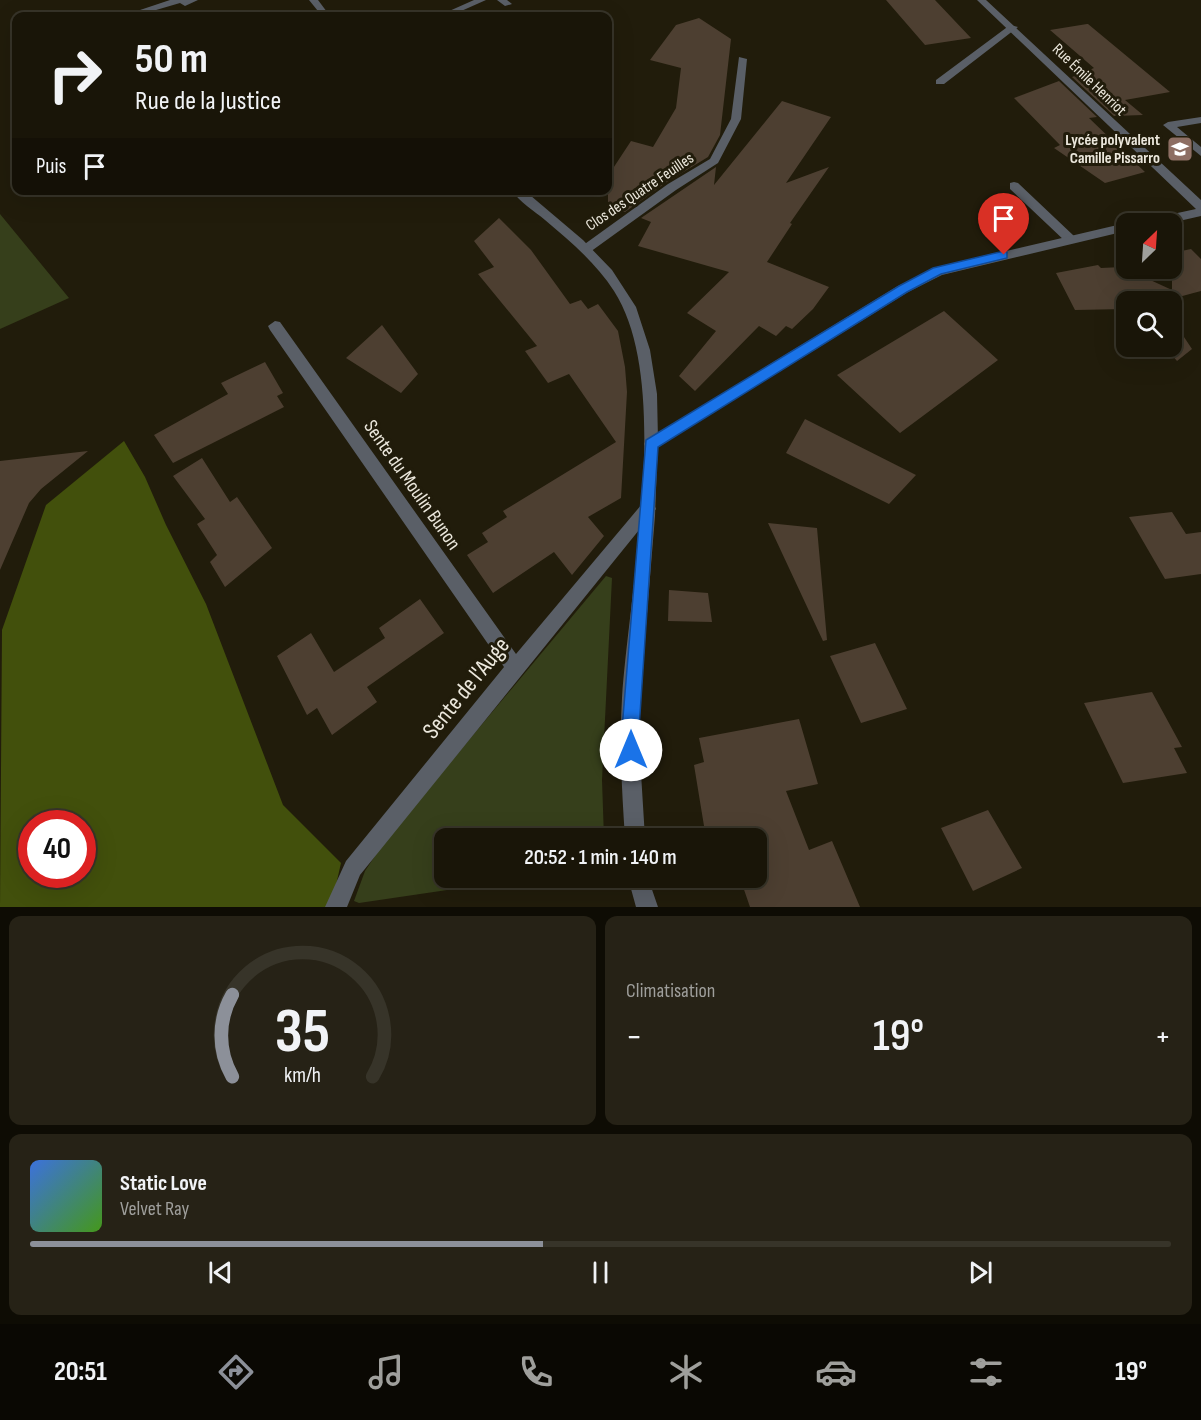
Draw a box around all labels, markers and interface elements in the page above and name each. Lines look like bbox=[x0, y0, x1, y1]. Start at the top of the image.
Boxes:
text: 50 m bbox=[135, 34, 208, 85]
icon: right bbox=[36, 36, 114, 114]
street label: Rue Émile Henriot bbox=[1048, 40, 1130, 120]
text: Rue de la Justice bbox=[135, 85, 281, 117]
place label: Lycée polyvalent Camille Pissarro bbox=[1065, 131, 1160, 168]
school or university icon: Lycée polyvalent Camille Pissarro bbox=[1165, 134, 1195, 164]
street label: Clos des Quatre Feuilles bbox=[582, 149, 698, 235]
icon: arrive bbox=[78, 150, 111, 183]
text: Puis bbox=[36, 153, 66, 180]
pin bbox=[978, 193, 1029, 255]
icon: arrive bbox=[987, 202, 1020, 235]
north arrow bbox=[1116, 213, 1182, 279]
map controls bbox=[1116, 213, 1182, 357]
button: search bbox=[1116, 291, 1182, 357]
street label: Sente du Moulin Bunon bbox=[358, 415, 466, 555]
street label: Sente de l'Auge bbox=[416, 631, 516, 745]
position arrow bbox=[599, 718, 663, 782]
speed limit sign: 40 bbox=[18, 810, 96, 888]
text: 20:52 · 1 min · 140 m bbox=[524, 844, 677, 871]
text: Climatisation bbox=[626, 979, 715, 1003]
text: 35 bbox=[275, 995, 330, 1070]
text: 19° bbox=[873, 1009, 924, 1064]
text: − bbox=[626, 1017, 642, 1057]
text: + bbox=[1155, 1017, 1171, 1057]
text: km/h bbox=[284, 1064, 321, 1089]
text: Static Love bbox=[120, 1170, 207, 1197]
text: Velvet Ray bbox=[120, 1197, 189, 1221]
icon: previous bbox=[204, 1256, 237, 1289]
icon: pause bbox=[584, 1256, 617, 1289]
icon: next bbox=[964, 1256, 997, 1289]
icon: directions bbox=[215, 1351, 257, 1393]
icon: music bbox=[365, 1351, 407, 1393]
icon: phone bbox=[515, 1351, 557, 1393]
icon: climate bbox=[665, 1351, 707, 1393]
icon: car bbox=[815, 1351, 857, 1393]
icon: filters bbox=[965, 1351, 1007, 1393]
text: 20:51 bbox=[54, 1356, 107, 1388]
text: 19° bbox=[1115, 1356, 1147, 1388]

